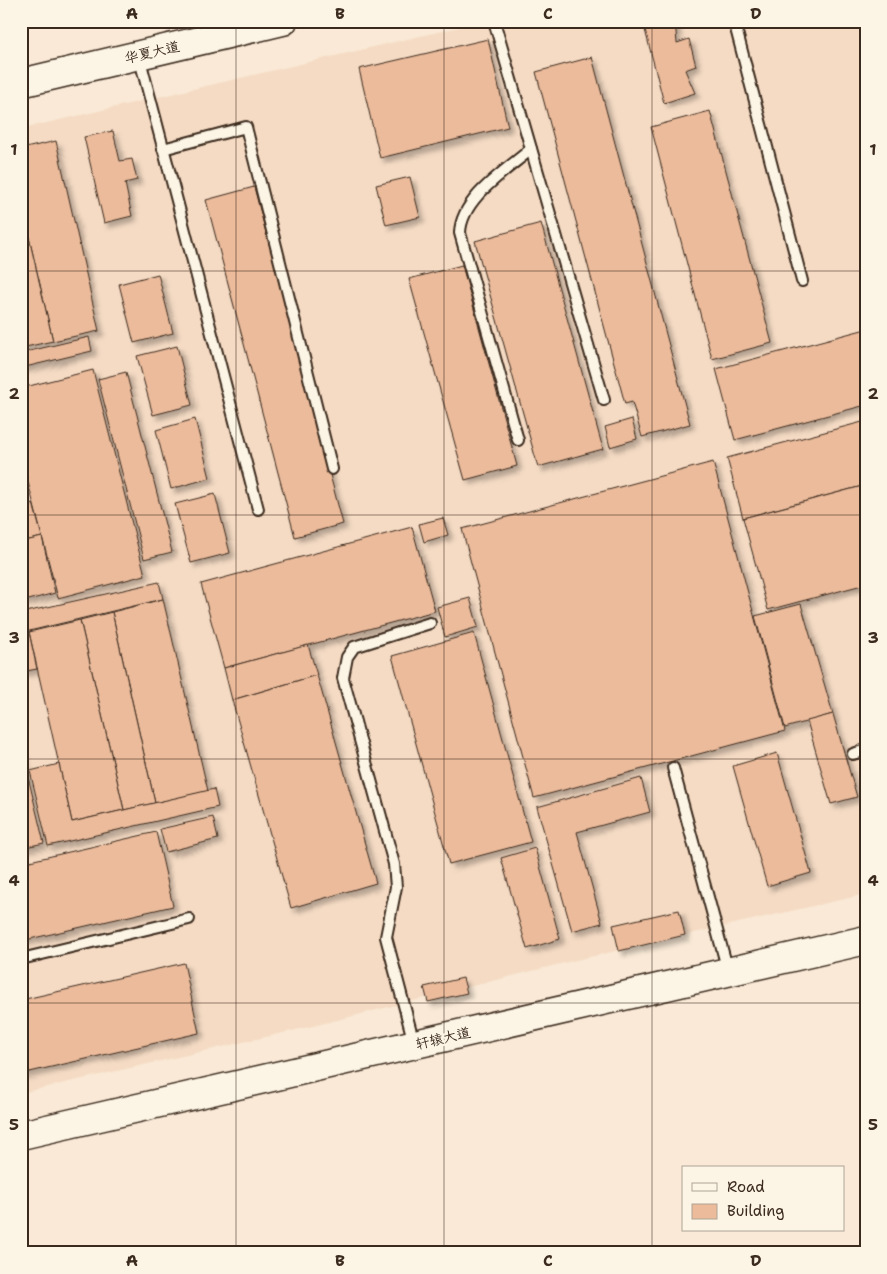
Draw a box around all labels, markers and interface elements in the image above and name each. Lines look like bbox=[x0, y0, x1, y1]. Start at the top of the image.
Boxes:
text: A bbox=[126, 3, 138, 24]
text: B bbox=[335, 3, 345, 24]
text: C bbox=[543, 3, 553, 24]
text: D bbox=[750, 3, 762, 24]
street label: 华夏大道 bbox=[123, 37, 181, 67]
text: 1 bbox=[10, 139, 18, 160]
text: 1 bbox=[869, 139, 877, 160]
text: 2 bbox=[8, 383, 20, 404]
text: 2 bbox=[867, 383, 879, 404]
text: 3 bbox=[8, 627, 20, 648]
text: 3 bbox=[867, 627, 879, 648]
text: 4 bbox=[8, 870, 20, 891]
text: 4 bbox=[867, 870, 879, 891]
street label: 轩辕大道 bbox=[414, 1023, 472, 1053]
text: 5 bbox=[9, 1114, 19, 1135]
text: 5 bbox=[868, 1114, 878, 1135]
legend bbox=[682, 1166, 844, 1232]
text: Road bbox=[727, 1177, 765, 1197]
text: Building bbox=[727, 1201, 784, 1221]
text: A bbox=[126, 1250, 138, 1271]
text: B bbox=[335, 1250, 345, 1271]
text: C bbox=[543, 1250, 553, 1271]
text: D bbox=[750, 1250, 762, 1271]

